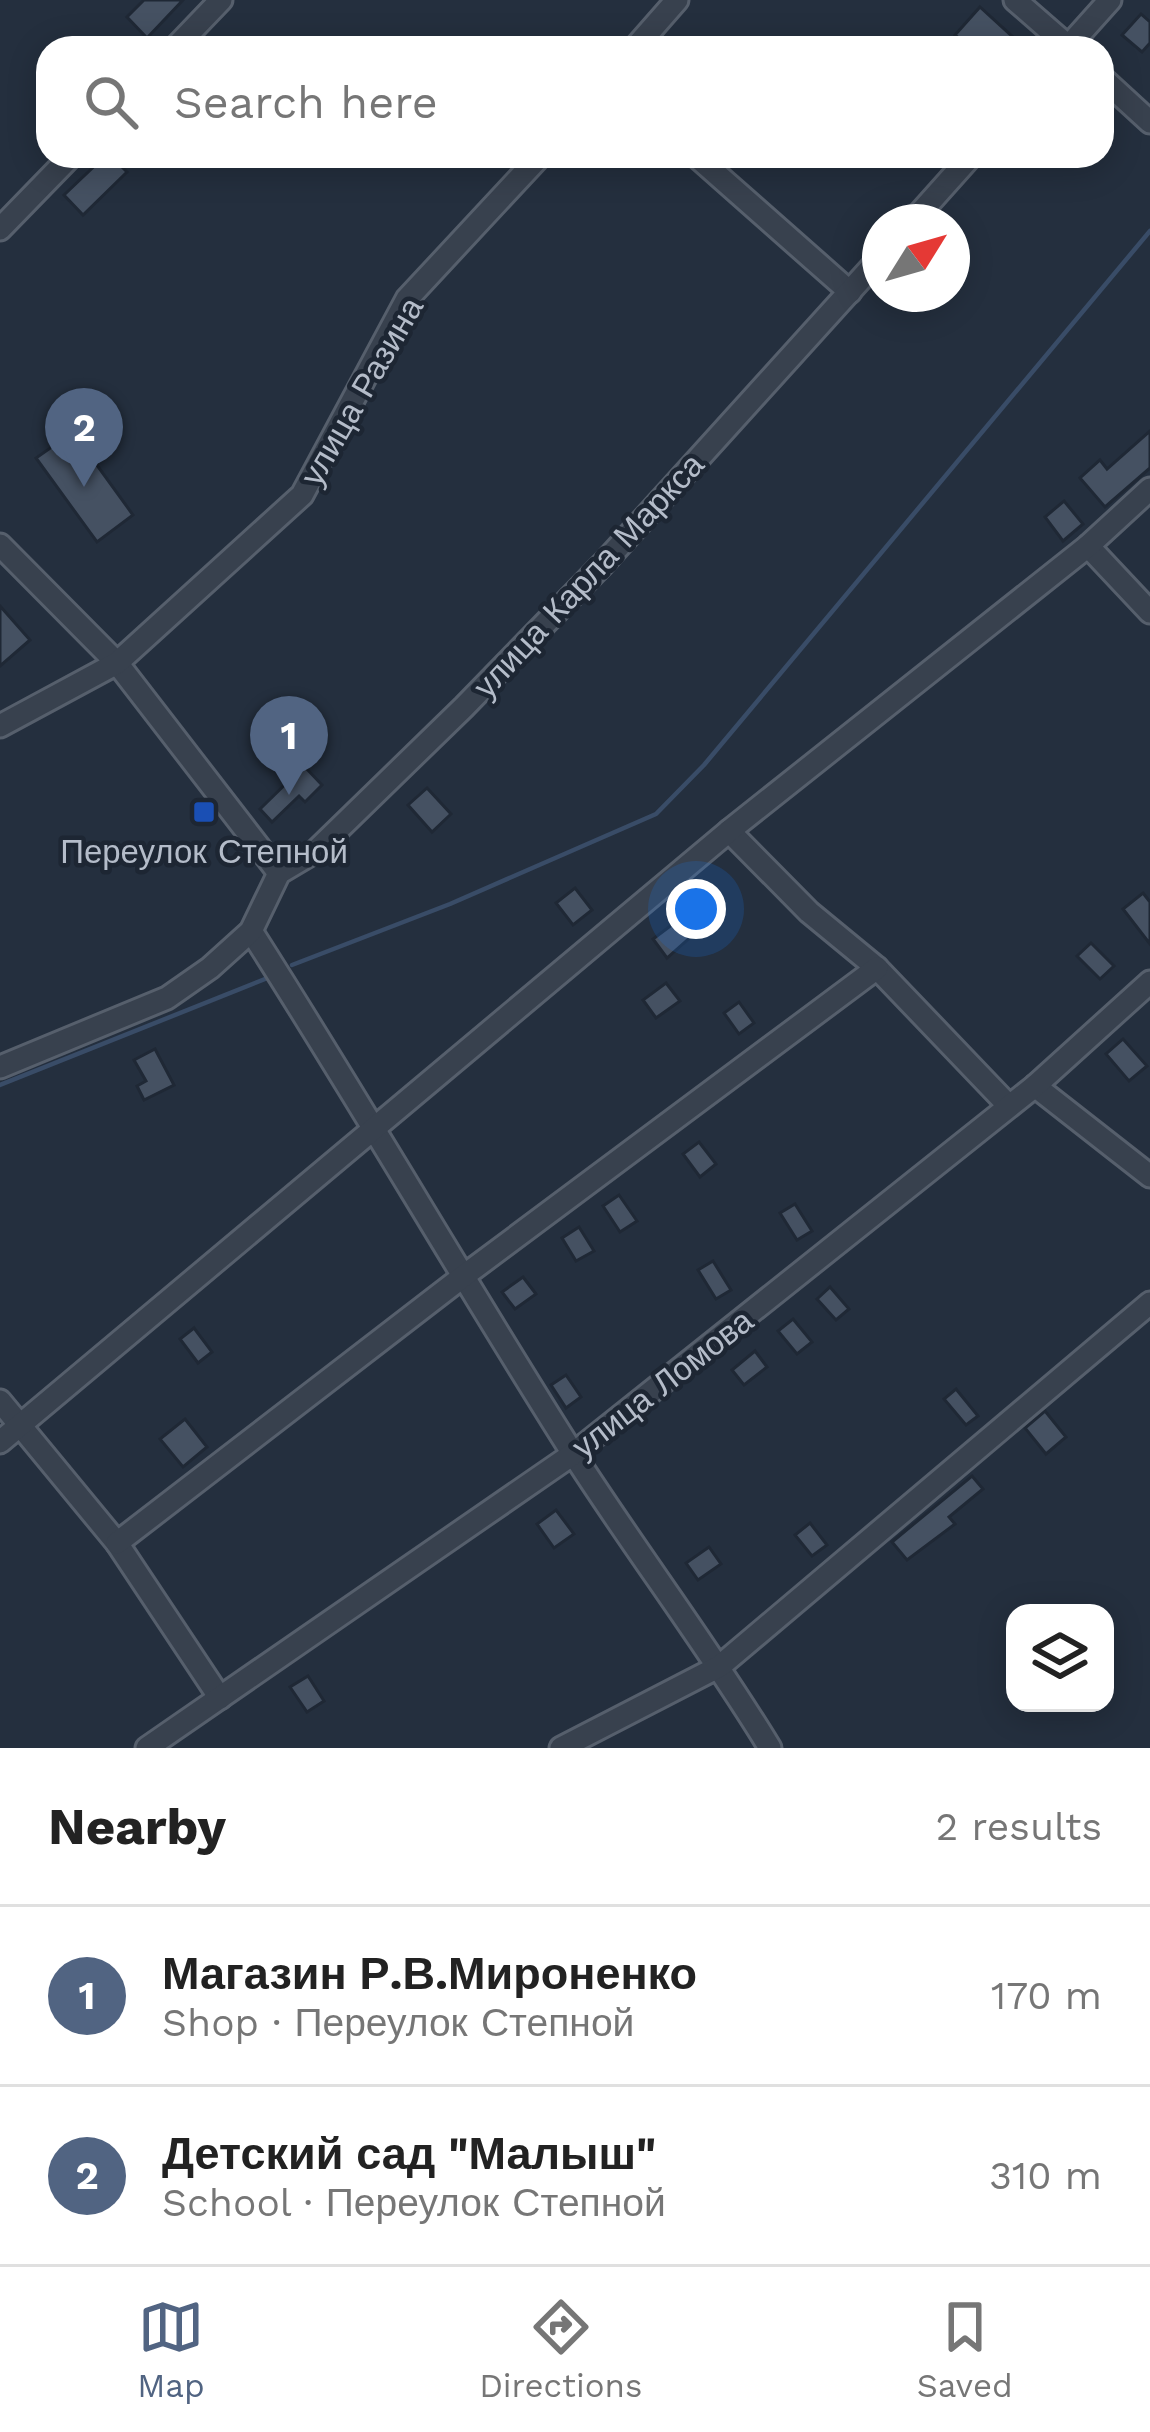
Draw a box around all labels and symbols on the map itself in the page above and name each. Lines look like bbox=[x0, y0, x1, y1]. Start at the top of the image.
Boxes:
north arrow bbox=[862, 204, 970, 312]
street label: улица Разина bbox=[292, 290, 431, 492]
pin: 2 bbox=[45, 388, 123, 487]
street label: улица Карла Маркса bbox=[465, 445, 712, 706]
pin: 1 bbox=[250, 696, 328, 795]
marker: Переулок Степной bbox=[191, 799, 217, 825]
place label: Переулок Степной bbox=[60, 832, 348, 871]
your location bbox=[666, 879, 726, 939]
street label: улица Ломова bbox=[564, 1300, 761, 1466]

